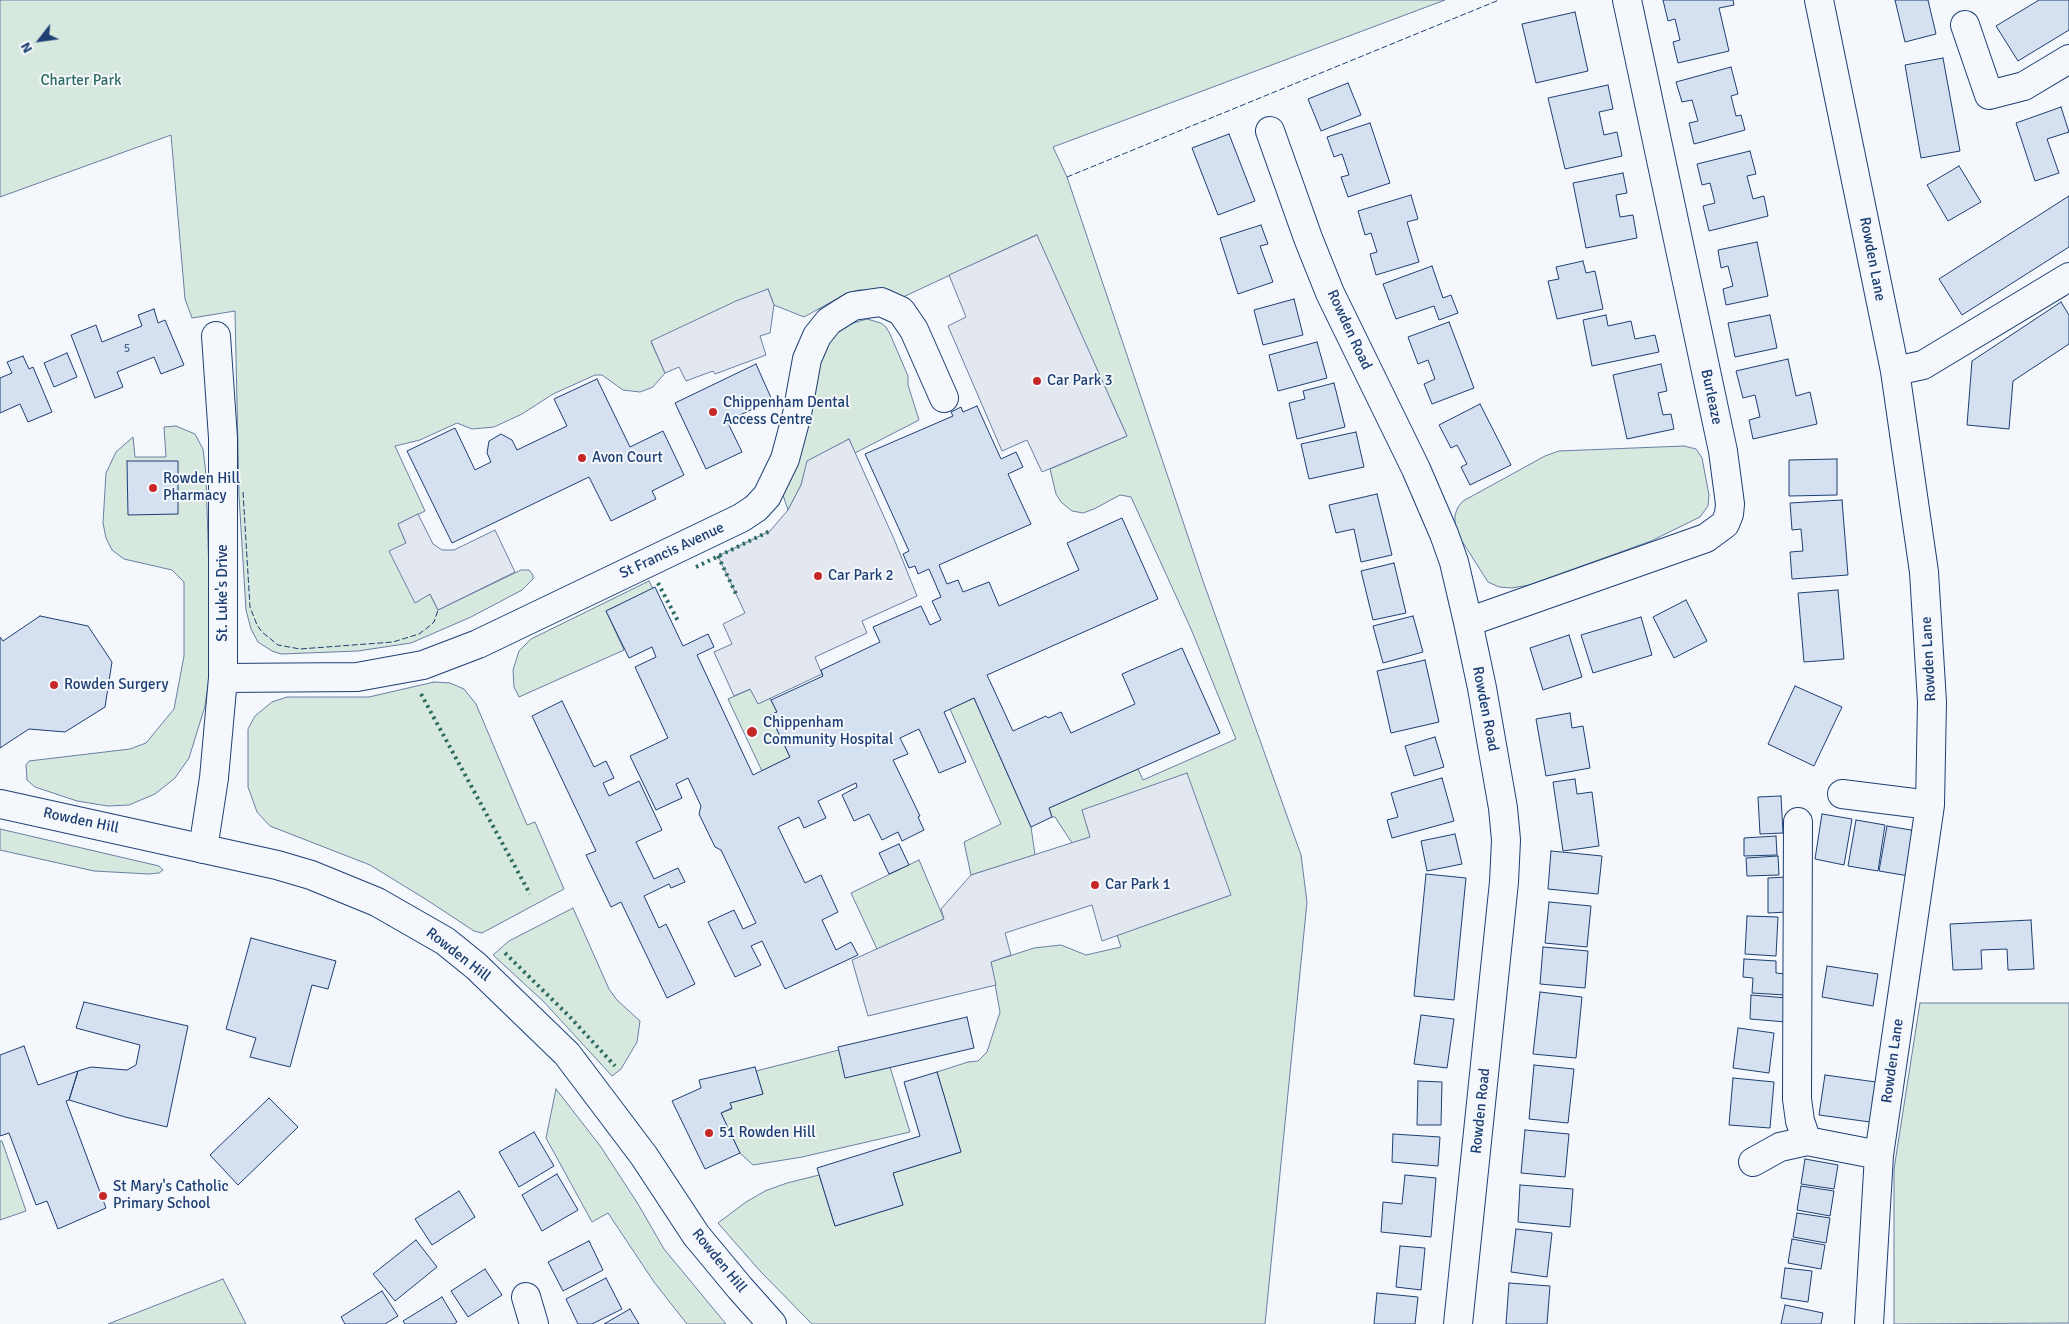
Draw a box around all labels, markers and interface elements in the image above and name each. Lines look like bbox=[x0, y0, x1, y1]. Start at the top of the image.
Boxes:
north arrow bbox=[15, 15, 65, 65]
text: N bbox=[17, 39, 36, 56]
park label: Charter Park bbox=[41, 72, 121, 90]
street label: Rowden Lane bbox=[1855, 215, 1889, 303]
street label: Rowden Road bbox=[1323, 287, 1375, 373]
house number: 5 bbox=[124, 342, 130, 356]
street label: Burleaze bbox=[1696, 368, 1726, 426]
place label: Car Park 3 bbox=[1047, 372, 1113, 390]
marker: Car Park 3 bbox=[1031, 375, 1043, 387]
place label: Chippenham Dental Access Centre bbox=[723, 394, 850, 429]
marker: Chippenham Dental Access Centre bbox=[707, 406, 719, 418]
place label: Avon Court bbox=[592, 449, 663, 467]
marker: Avon Court bbox=[576, 452, 588, 464]
place label: Rowden Hill Pharmacy bbox=[163, 470, 240, 505]
marker: Rowden Hill Pharmacy bbox=[147, 482, 159, 494]
street label: St Francis Avenue bbox=[617, 519, 727, 583]
street label: St. Luke's Drive bbox=[214, 544, 232, 642]
place label: Car Park 2 bbox=[828, 567, 894, 585]
marker: Car Park 2 bbox=[812, 570, 824, 582]
street label: Rowden Lane bbox=[1918, 616, 1940, 702]
street label: Rowden Road bbox=[1468, 665, 1502, 753]
place label: Rowden Surgery bbox=[64, 676, 169, 694]
marker: Rowden Surgery bbox=[48, 679, 60, 691]
place label: Chippenham Community Hospital bbox=[763, 714, 893, 749]
marker: Chippenham Community Hospital bbox=[745, 725, 759, 739]
street label: Rowden Hill bbox=[41, 804, 121, 838]
place label: Car Park 1 bbox=[1105, 876, 1171, 894]
marker: Car Park 1 bbox=[1089, 879, 1101, 891]
street label: Rowden Hill bbox=[422, 924, 494, 986]
street label: Rowden Lane bbox=[1878, 1018, 1908, 1104]
street label: Rowden Road bbox=[1468, 1067, 1494, 1155]
place label: 51 Rowden Hill bbox=[719, 1124, 816, 1142]
marker: 51 Rowden Hill bbox=[703, 1127, 715, 1139]
place label: St Mary's Catholic Primary School bbox=[113, 1178, 229, 1213]
marker: St Mary's Catholic Primary School bbox=[97, 1190, 109, 1202]
street label: Rowden Hill bbox=[688, 1225, 750, 1297]

